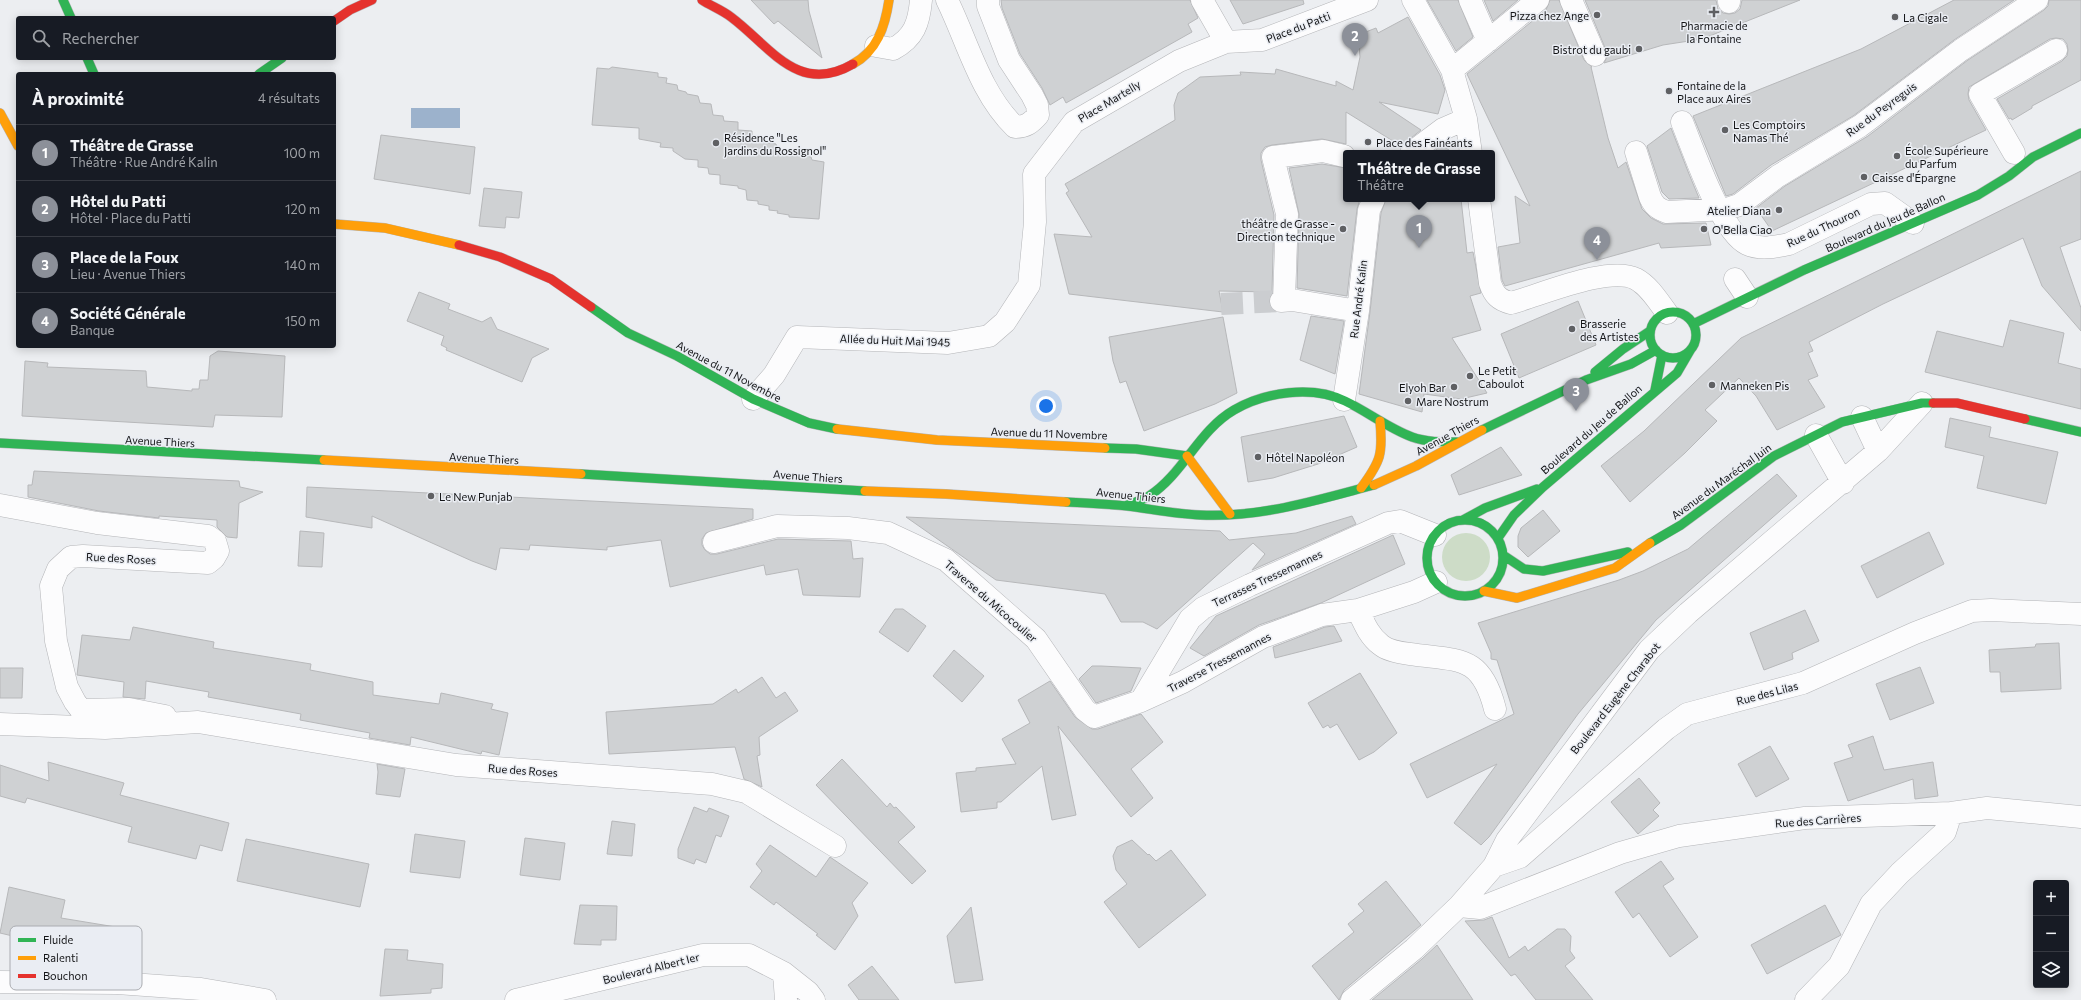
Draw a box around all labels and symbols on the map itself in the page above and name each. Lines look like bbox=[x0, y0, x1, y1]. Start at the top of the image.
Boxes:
marker: Pharmacie de la Fontaine bbox=[1709, 7, 1719, 17]
street label: Place du Patti bbox=[1264, 9, 1332, 45]
place label: Pizza chez Ange bbox=[1510, 9, 1589, 22]
marker: Pizza chez Ange bbox=[1592, 10, 1602, 20]
place label: La Cigale bbox=[1903, 11, 1948, 24]
marker: La Cigale bbox=[1890, 12, 1900, 22]
place label: Pharmacie de la Fontaine bbox=[1680, 19, 1748, 45]
pin: 2 bbox=[1342, 23, 1368, 56]
place label: Bistrot du gaubi bbox=[1553, 43, 1631, 56]
marker: Bistrot du gaubi bbox=[1634, 44, 1644, 54]
street label: Place Martelly bbox=[1075, 77, 1143, 125]
place label: Fontaine de la Place aux Aires bbox=[1677, 79, 1751, 105]
street label: Rue du Peyreguis bbox=[1843, 79, 1919, 139]
marker: Fontaine de la Place aux Aires bbox=[1664, 86, 1674, 96]
place label: Les Comptoirs Namas Thé bbox=[1733, 118, 1805, 144]
marker: Les Comptoirs Namas Thé bbox=[1720, 125, 1730, 135]
place label: Résidence "Les Jardins du Rossignol" bbox=[724, 131, 826, 158]
place label: Place des Fainéants bbox=[1376, 136, 1472, 149]
marker: Place des Fainéants bbox=[1363, 137, 1373, 147]
marker: Résidence "Les Jardins du Rossignol" bbox=[711, 138, 721, 148]
place label: École Supérieure du Parfum bbox=[1905, 143, 1989, 170]
marker: École Supérieure du Parfum bbox=[1892, 151, 1902, 161]
place label: Caisse d'Épargne bbox=[1872, 170, 1956, 184]
marker: Caisse d'Épargne bbox=[1859, 172, 1869, 182]
street label: Boulevard du Jeu de Ballon bbox=[1823, 190, 1947, 255]
place label: Atelier Diana bbox=[1707, 204, 1771, 217]
street label: Rue du Thouron bbox=[1784, 204, 1862, 250]
marker: Atelier Diana bbox=[1774, 205, 1784, 215]
pin: 1 bbox=[1406, 215, 1432, 248]
place label: théâtre de Grasse - Direction technique bbox=[1237, 217, 1335, 243]
place label: O'Bella Ciao bbox=[1712, 223, 1773, 236]
marker: théâtre de Grasse - Direction technique bbox=[1338, 224, 1348, 234]
marker: O'Bella Ciao bbox=[1699, 224, 1709, 234]
pin: 4 bbox=[1584, 227, 1610, 260]
street label: Rue André Kalin bbox=[1347, 259, 1369, 339]
place label: Brasserie des Artistes bbox=[1580, 317, 1639, 343]
marker: Brasserie des Artistes bbox=[1567, 324, 1577, 334]
street label: Allée du Huit Mai 1945 bbox=[839, 332, 951, 348]
street label: Avenue du 11 Novembre bbox=[674, 338, 784, 404]
place label: Le Petit Caboulot bbox=[1478, 364, 1525, 390]
marker: Le Petit Caboulot bbox=[1465, 371, 1475, 381]
pin: 3 bbox=[1563, 378, 1589, 411]
place label: Manneken Pis bbox=[1720, 379, 1789, 392]
marker: Manneken Pis bbox=[1707, 380, 1717, 390]
place label: Elyoh Bar bbox=[1399, 381, 1447, 394]
marker: Elyoh Bar bbox=[1449, 382, 1459, 392]
street label: Boulevard du Jeu de Ballon bbox=[1538, 382, 1645, 477]
place label: Mare Nostrum bbox=[1416, 395, 1489, 408]
your location bbox=[1036, 396, 1056, 416]
marker: Mare Nostrum bbox=[1403, 396, 1413, 406]
street label: Avenue Thiers bbox=[1413, 412, 1481, 458]
street label: Avenue du 11 Novembre bbox=[990, 424, 1108, 442]
street label: Avenue Thiers bbox=[125, 433, 195, 449]
street label: Avenue du Maréchal Juin bbox=[1668, 440, 1774, 522]
street label: Avenue Thiers bbox=[449, 450, 519, 466]
place label: Hôtel Napoléon bbox=[1266, 451, 1344, 464]
marker: Hôtel Napoléon bbox=[1253, 452, 1263, 462]
street label: Avenue Thiers bbox=[773, 467, 843, 485]
street label: Avenue Thiers bbox=[1096, 485, 1166, 505]
place label: Le New Punjab bbox=[439, 490, 513, 503]
marker: Le New Punjab bbox=[426, 491, 436, 501]
street label: Terrasses Tressemannes bbox=[1210, 547, 1324, 609]
street label: Rue des Roses bbox=[86, 550, 156, 566]
street label: Traverse du Micocoulier bbox=[942, 557, 1040, 645]
street label: Traverse Tressemannes bbox=[1165, 629, 1273, 695]
street label: Boulevard Eugène Charabot bbox=[1567, 639, 1663, 756]
street label: Rue des Lilas bbox=[1735, 679, 1799, 707]
street label: Rue des Roses bbox=[488, 761, 558, 779]
street label: Rue des Carrières bbox=[1774, 811, 1862, 829]
legend bbox=[10, 926, 142, 990]
text: Fluide bbox=[43, 933, 73, 946]
street label: Boulevard Albert Ier bbox=[601, 950, 701, 986]
text: Ralenti bbox=[43, 951, 79, 964]
text: Bouchon bbox=[43, 969, 87, 982]

